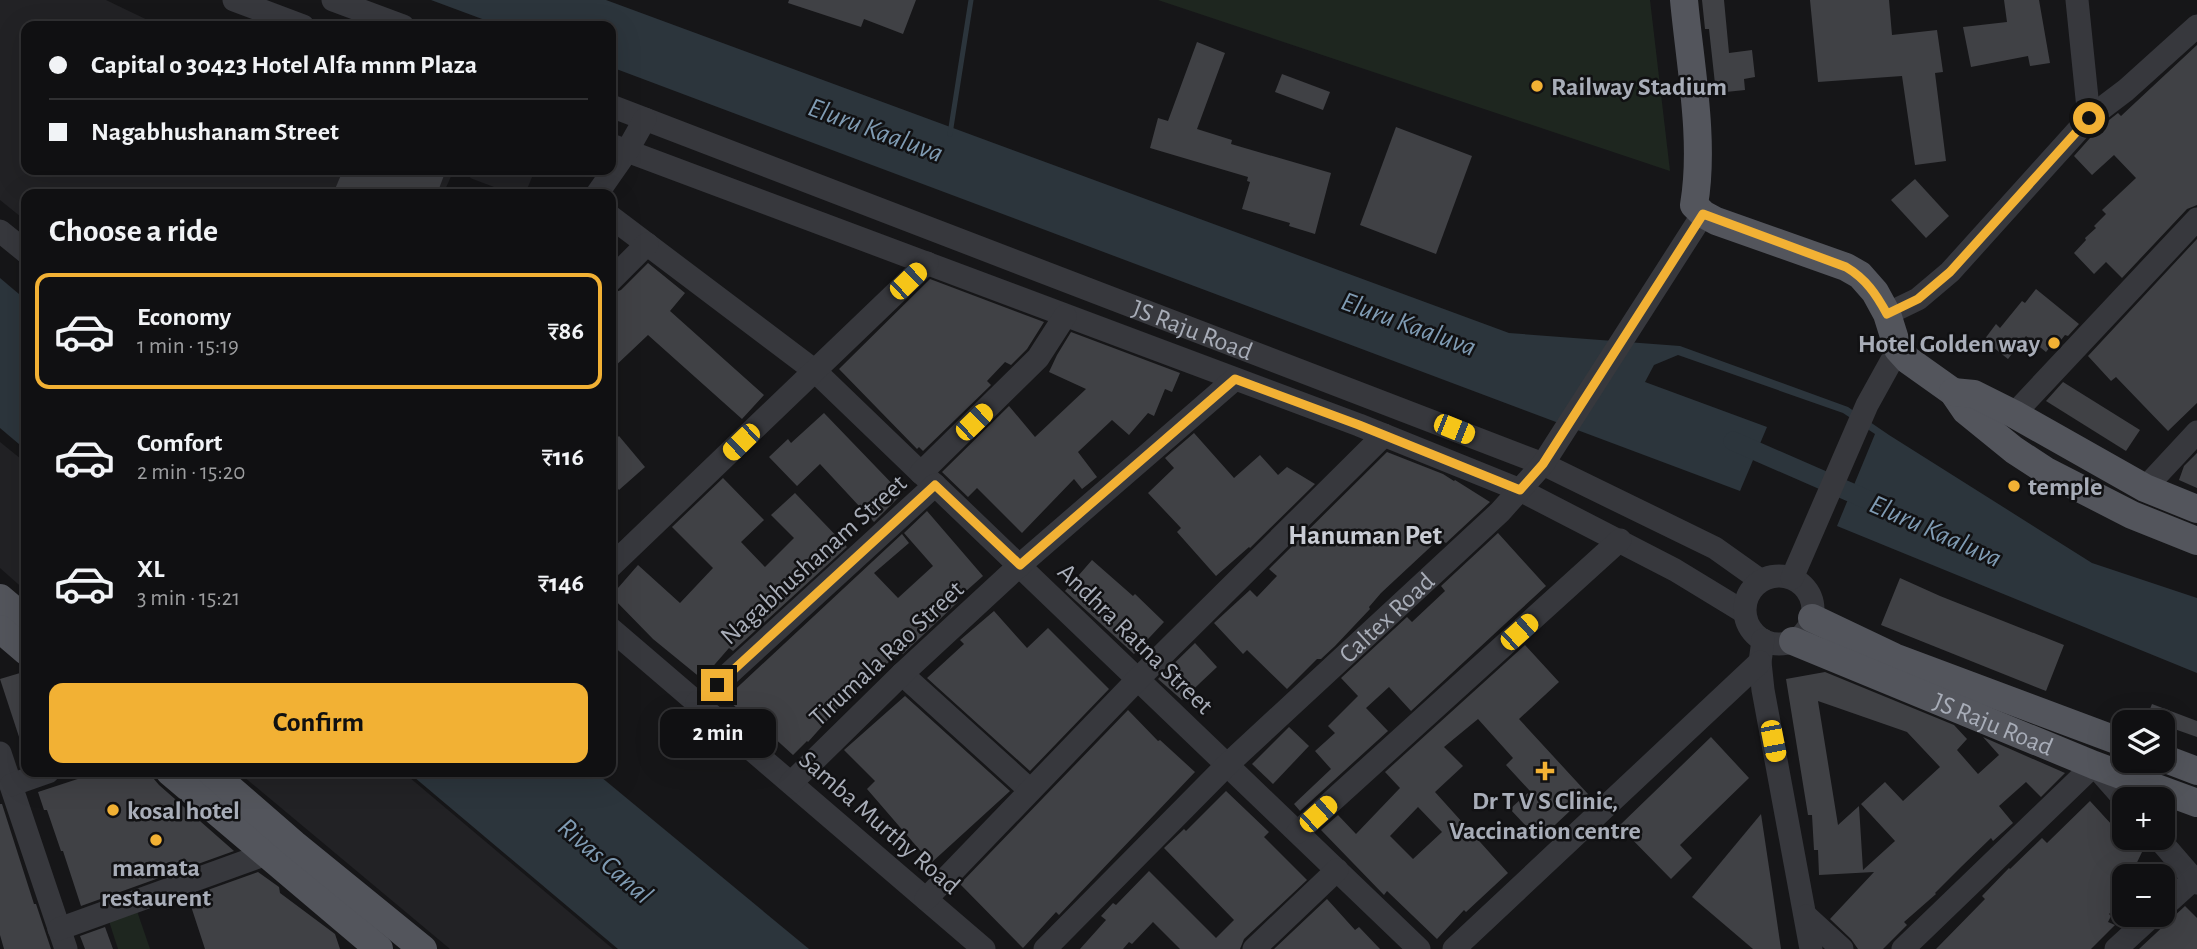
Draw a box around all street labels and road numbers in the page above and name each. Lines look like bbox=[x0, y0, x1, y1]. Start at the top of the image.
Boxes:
street label: JS Raju Road bbox=[1128, 295, 1256, 365]
street label: Nagabhushanam Street bbox=[716, 470, 912, 650]
street label: Andhra Ratna Street bbox=[1053, 558, 1218, 719]
street label: Caltex Road bbox=[1334, 568, 1440, 668]
street label: Tirumala Rao Street bbox=[805, 576, 969, 731]
street label: JS Raju Road bbox=[1930, 688, 2057, 761]
street label: Samba Murthy Road bbox=[794, 746, 965, 899]

